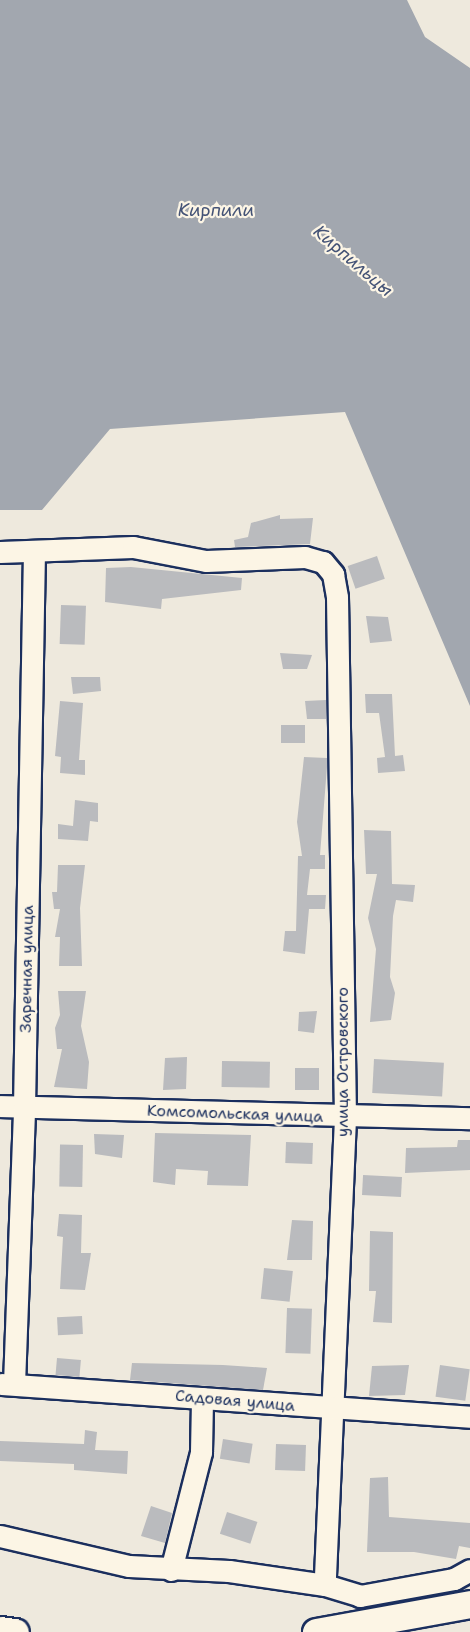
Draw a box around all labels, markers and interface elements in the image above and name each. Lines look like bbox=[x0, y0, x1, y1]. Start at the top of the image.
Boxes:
water label: Кирпили bbox=[178, 199, 254, 221]
water label: Кирпильцы bbox=[309, 221, 397, 301]
street label: Заречная улица bbox=[16, 905, 38, 1033]
street label: улица Островского bbox=[333, 987, 353, 1137]
street label: Комсомольская улица bbox=[146, 1101, 324, 1127]
street label: Садовая улица bbox=[174, 1386, 296, 1416]

